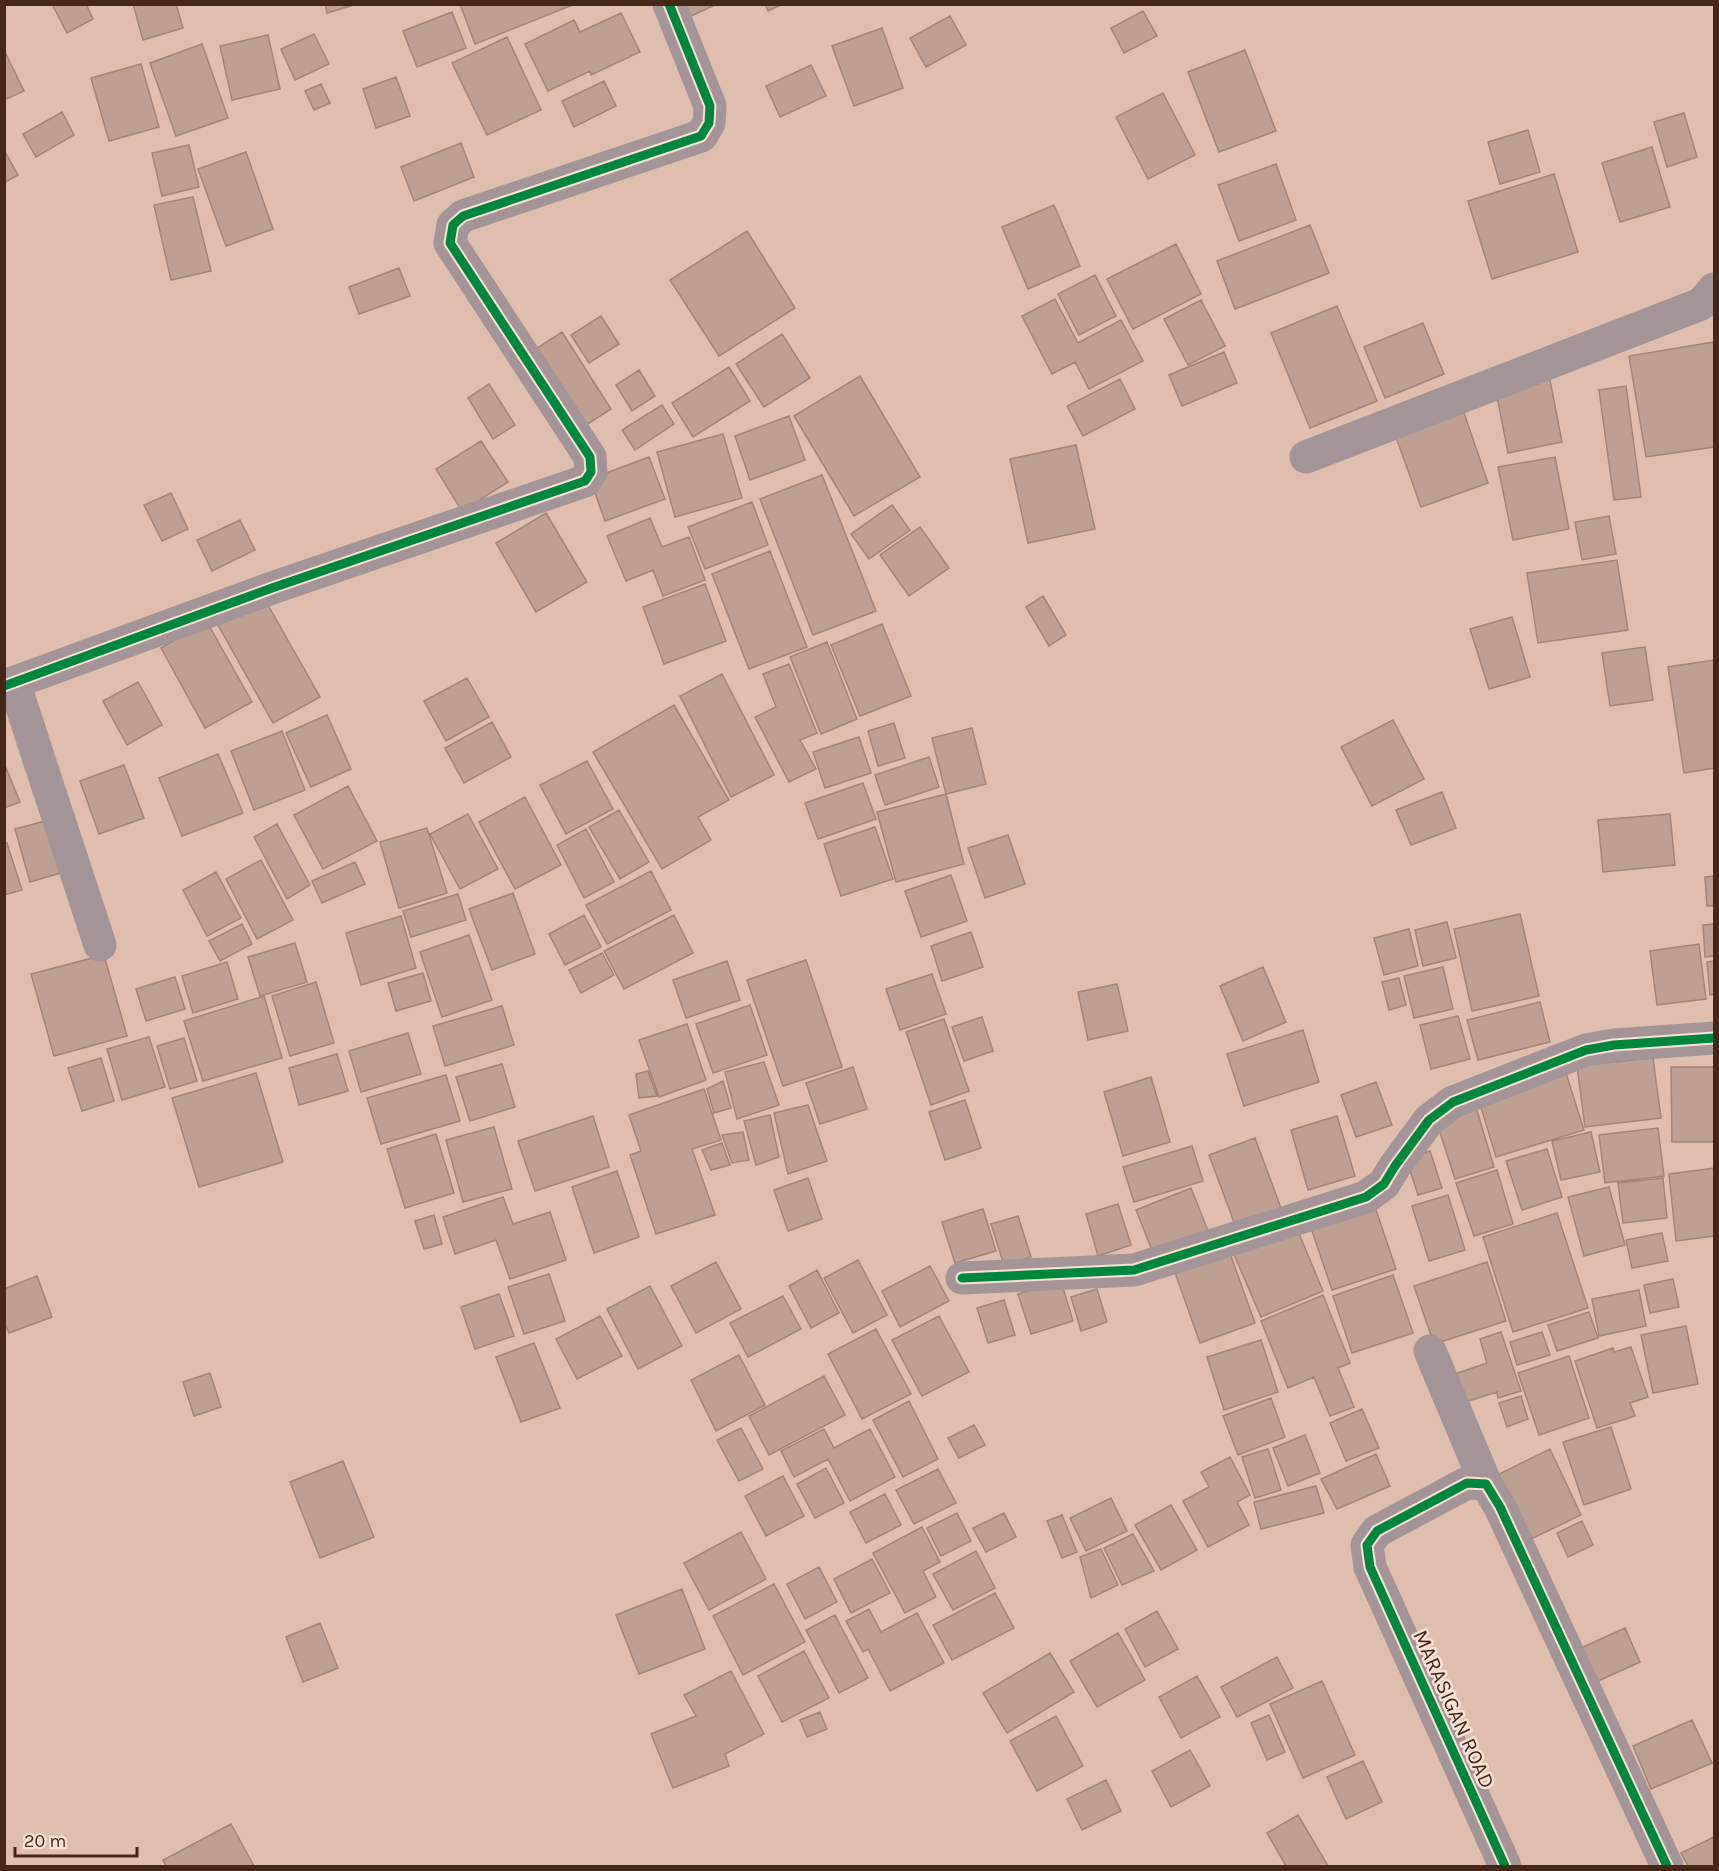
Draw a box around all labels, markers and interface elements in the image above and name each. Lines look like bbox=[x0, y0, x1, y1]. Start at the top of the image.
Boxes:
street label: MARASIGAN ROAD bbox=[1408, 1626, 1500, 1792]
scale bar bbox=[15, 1820, 136, 1858]
text: 20 m bbox=[24, 1830, 66, 1852]

